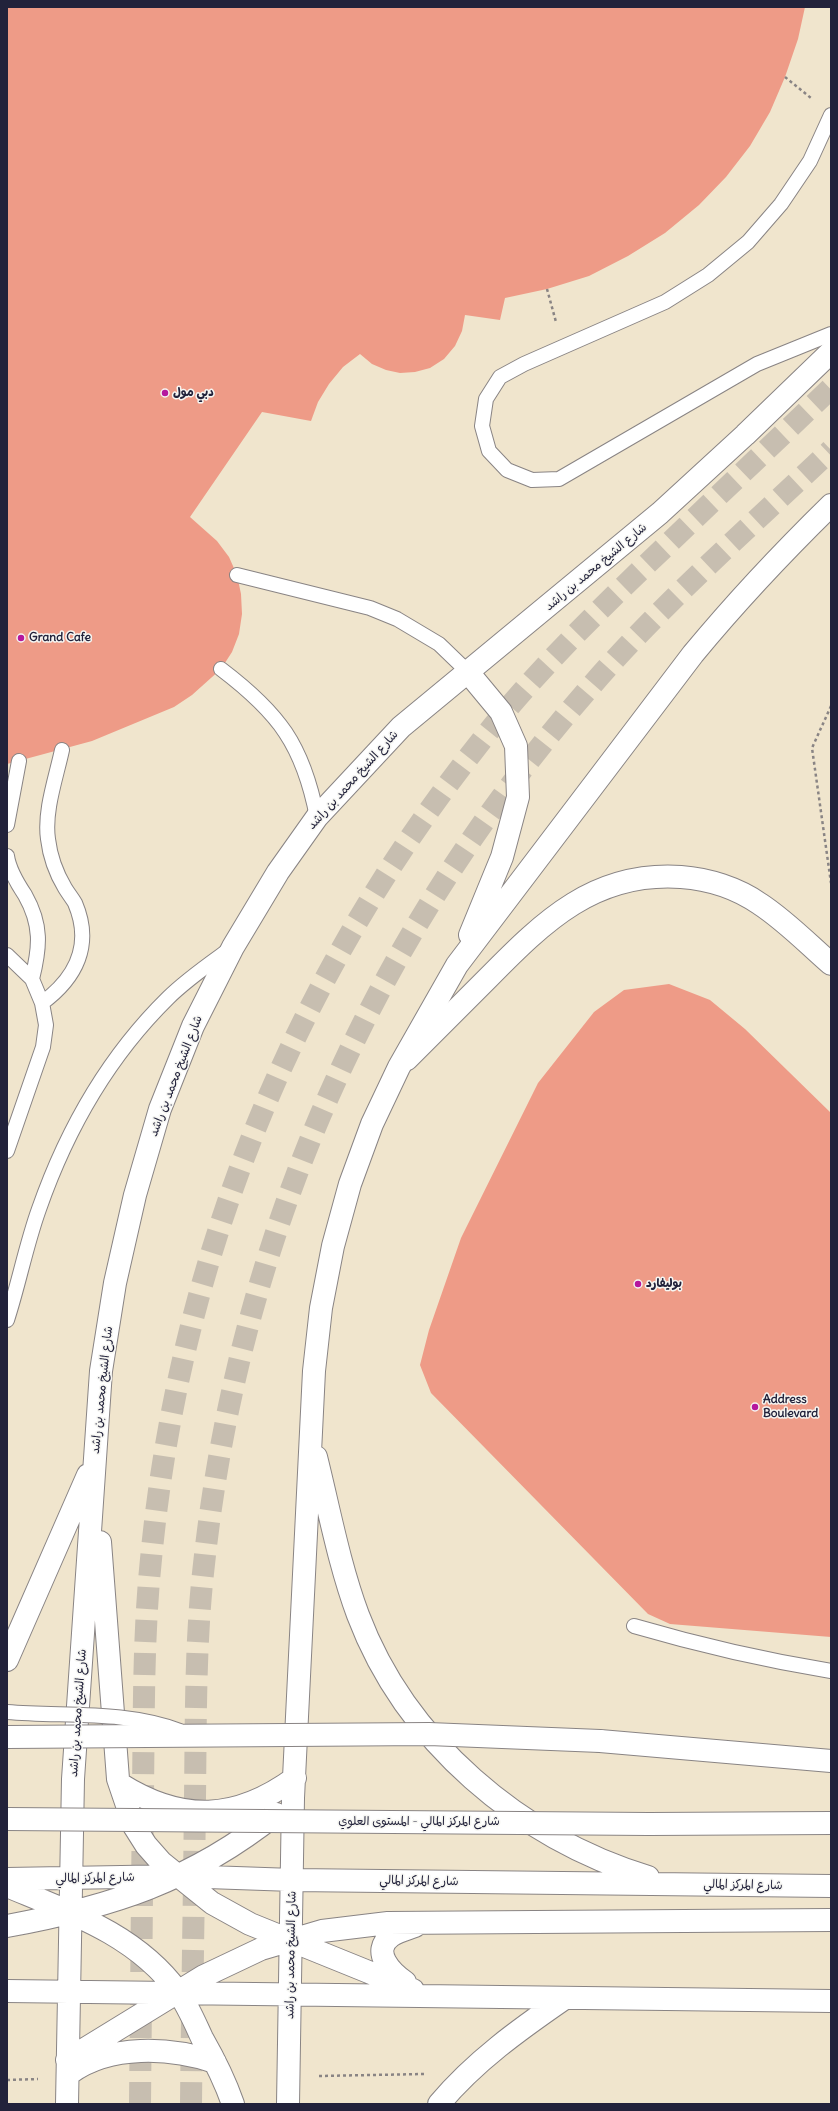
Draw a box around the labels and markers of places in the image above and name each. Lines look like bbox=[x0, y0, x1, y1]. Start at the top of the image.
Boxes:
place label: دبي مول bbox=[173, 386, 214, 400]
marker: دبي مول bbox=[160, 388, 170, 398]
place label: Grand Cafe bbox=[29, 631, 91, 645]
marker: Grand Cafe bbox=[16, 633, 26, 643]
place label: بوليفارد bbox=[646, 1277, 682, 1291]
marker: بوليفارد bbox=[633, 1279, 643, 1289]
place label: Address Boulevard bbox=[763, 1393, 818, 1421]
marker: Address Boulevard bbox=[750, 1402, 760, 1412]

